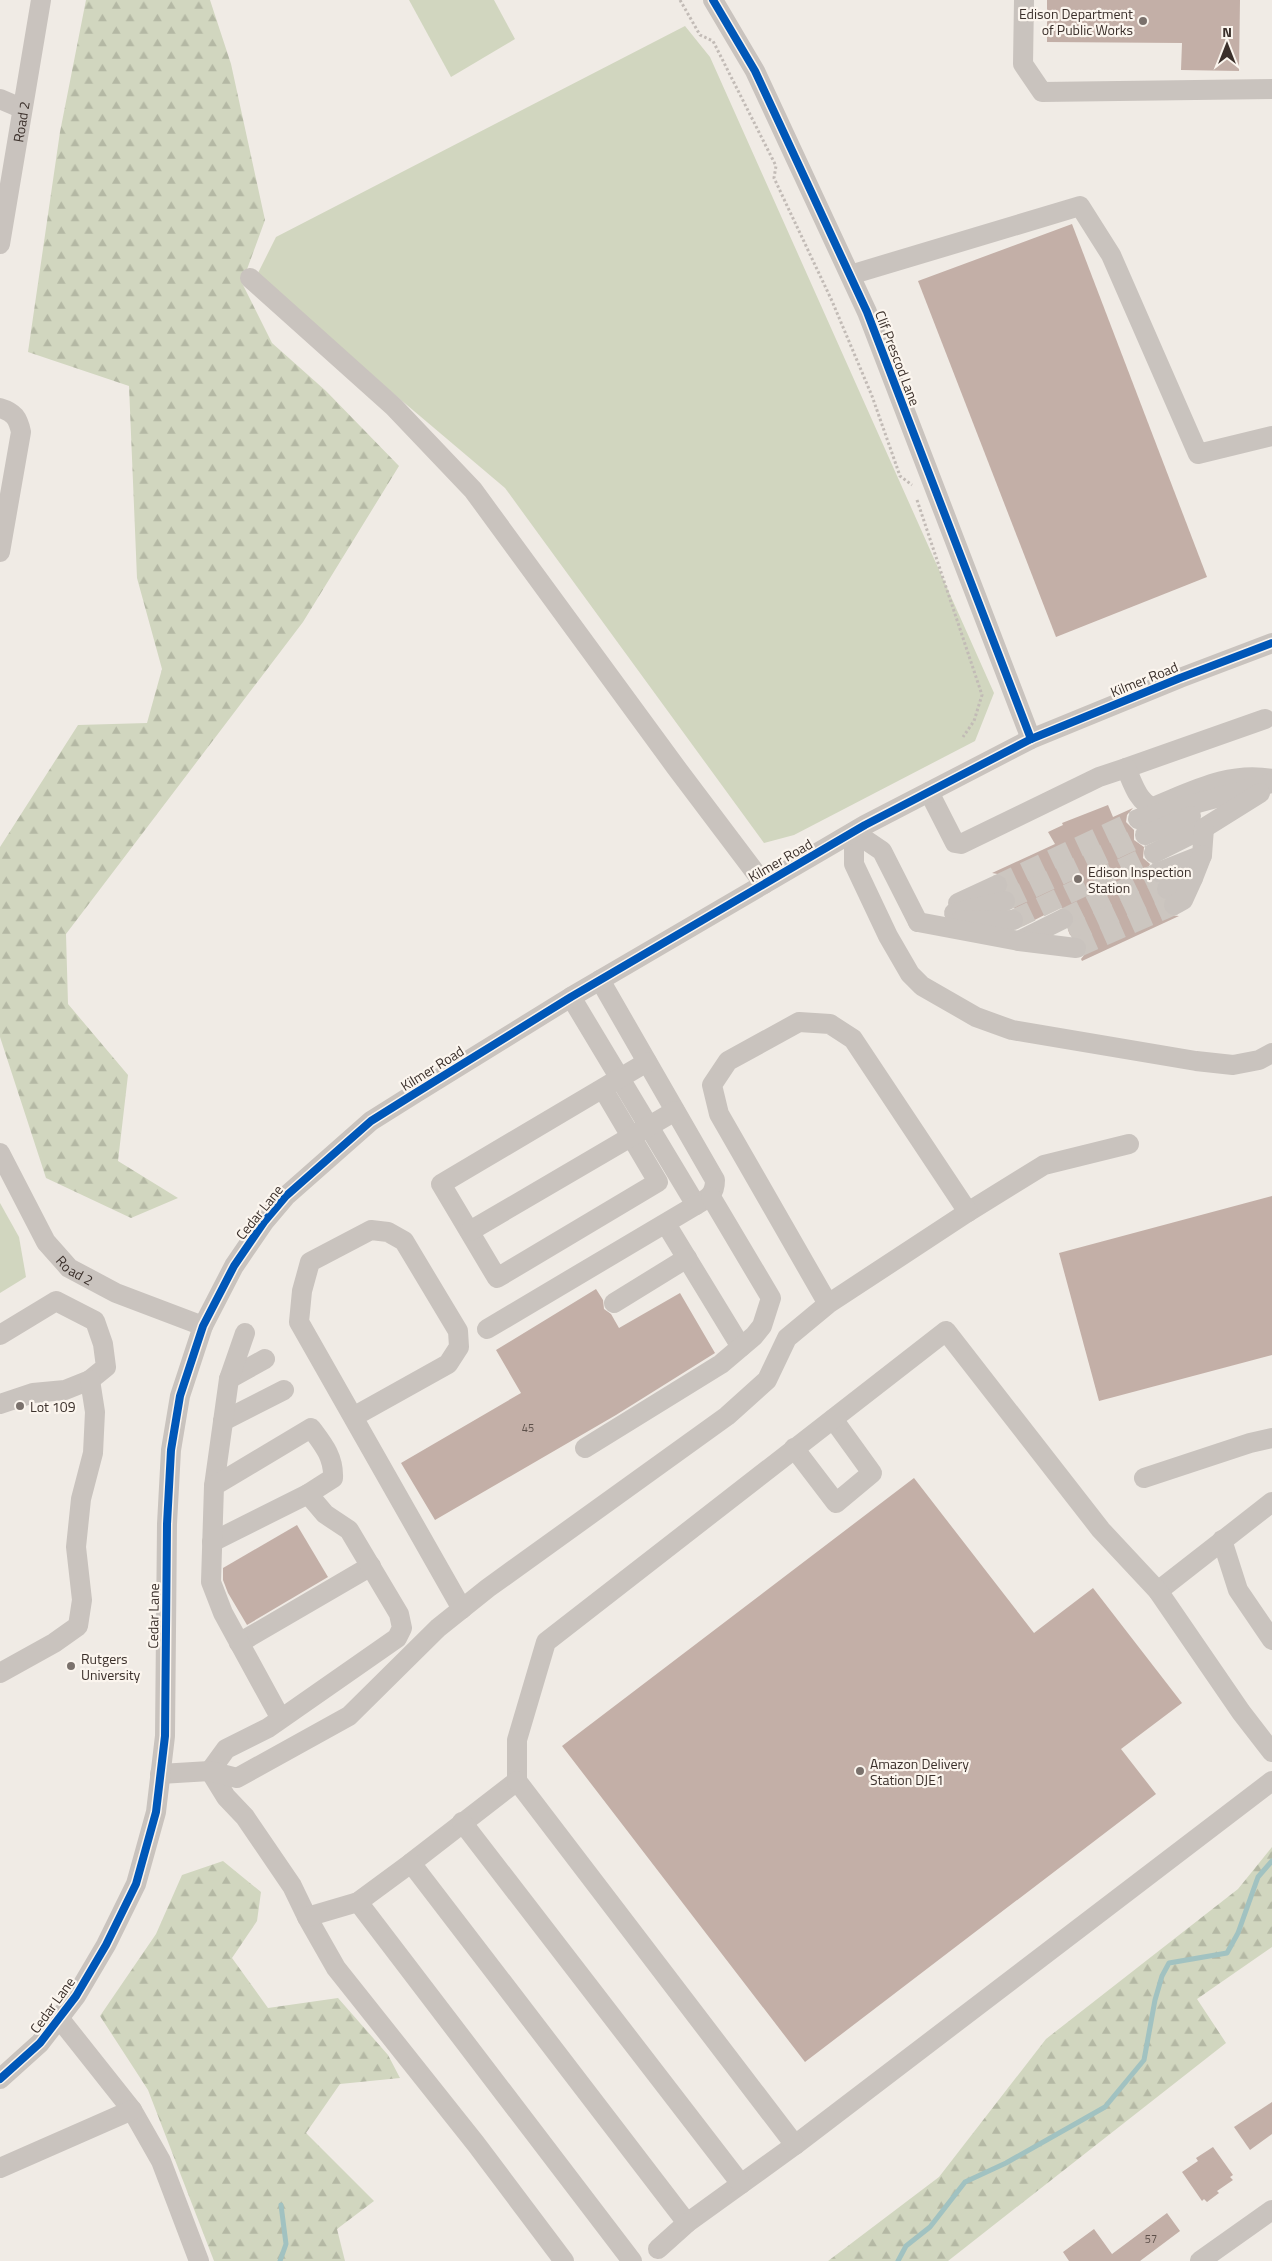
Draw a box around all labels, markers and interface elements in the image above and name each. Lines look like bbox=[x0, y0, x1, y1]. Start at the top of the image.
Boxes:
place label: Edison Department of Public Works bbox=[1019, 3, 1133, 40]
marker: Edison Department of Public Works bbox=[1137, 15, 1149, 27]
north arrow bbox=[1202, 20, 1252, 70]
text: N bbox=[1222, 21, 1232, 42]
street label: Road 2 bbox=[7, 100, 34, 144]
street label: Clif Prescod Lane bbox=[870, 307, 926, 409]
street label: Kilmer Road bbox=[1107, 656, 1181, 702]
street label: Kilmer Road bbox=[744, 833, 816, 887]
place label: Edison Inspection Station bbox=[1088, 861, 1192, 898]
marker: Edison Inspection Station bbox=[1072, 873, 1084, 885]
street label: Kilmer Road bbox=[396, 1040, 468, 1096]
street label: Cedar Lane bbox=[230, 1180, 288, 1244]
street label: Road 2 bbox=[52, 1250, 98, 1290]
place label: Lot 109 bbox=[30, 1396, 76, 1417]
marker: Lot 109 bbox=[14, 1400, 26, 1412]
house number: 45 bbox=[522, 1420, 534, 1436]
street label: Cedar Lane bbox=[142, 1583, 164, 1649]
place label: Rutgers University bbox=[81, 1648, 141, 1685]
marker: Rutgers University bbox=[65, 1660, 77, 1672]
place label: Amazon Delivery Station DJE1 bbox=[870, 1753, 969, 1790]
marker: Amazon Delivery Station DJE1 bbox=[854, 1765, 866, 1777]
street label: Cedar Lane bbox=[24, 1972, 80, 2038]
house number: 57 bbox=[1145, 2231, 1157, 2247]

